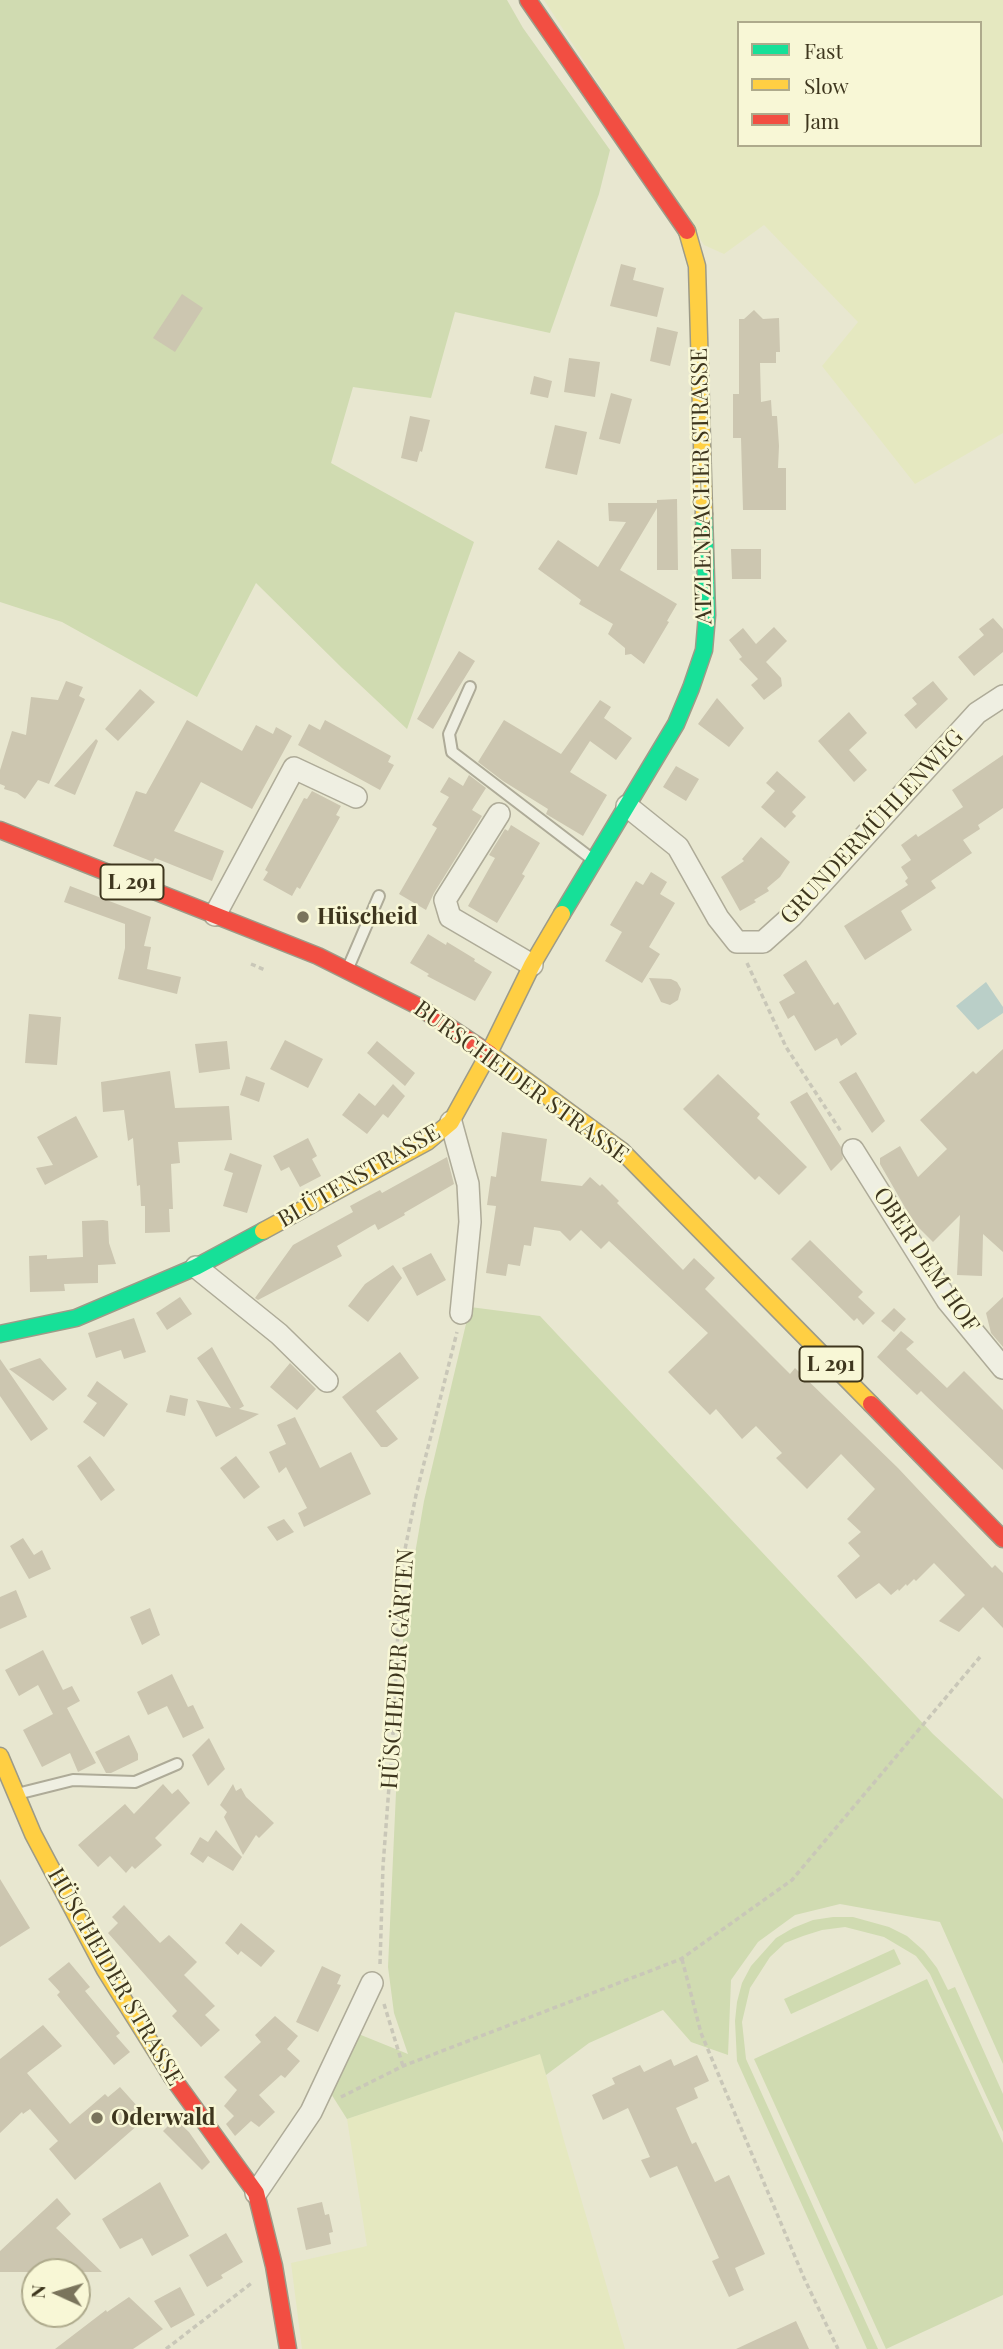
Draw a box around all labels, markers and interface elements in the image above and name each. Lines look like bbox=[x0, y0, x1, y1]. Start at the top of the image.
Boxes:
legend bbox=[737, 21, 982, 147]
text: Fast bbox=[804, 36, 843, 64]
text: Slow bbox=[804, 71, 849, 99]
text: Jam bbox=[804, 106, 840, 134]
street label: ATZLENBACHER STRASSE bbox=[686, 348, 718, 624]
street label: GRUNDERMÜHLENWEG bbox=[775, 724, 969, 930]
road number: L 291 bbox=[100, 864, 164, 900]
place label: Hüscheid bbox=[317, 903, 418, 931]
marker: Hüscheid bbox=[295, 909, 311, 925]
street label: BURSCHEIDER STRASSE bbox=[408, 995, 634, 1169]
street label: BLÜTENSTRASSE bbox=[273, 1118, 445, 1234]
street label: OBER DEM HOF bbox=[867, 1182, 985, 1338]
road number: L 291 bbox=[800, 1346, 862, 1382]
street label: HÜSCHEIDER GÄRTEN bbox=[376, 1548, 420, 1790]
street label: HÜSCHEIDER STRASSE bbox=[41, 1863, 189, 2091]
place label: Oderwald bbox=[111, 2104, 216, 2132]
marker: Oderwald bbox=[89, 2110, 105, 2126]
north arrow bbox=[21, 2258, 91, 2328]
text: N bbox=[24, 2284, 50, 2299]

